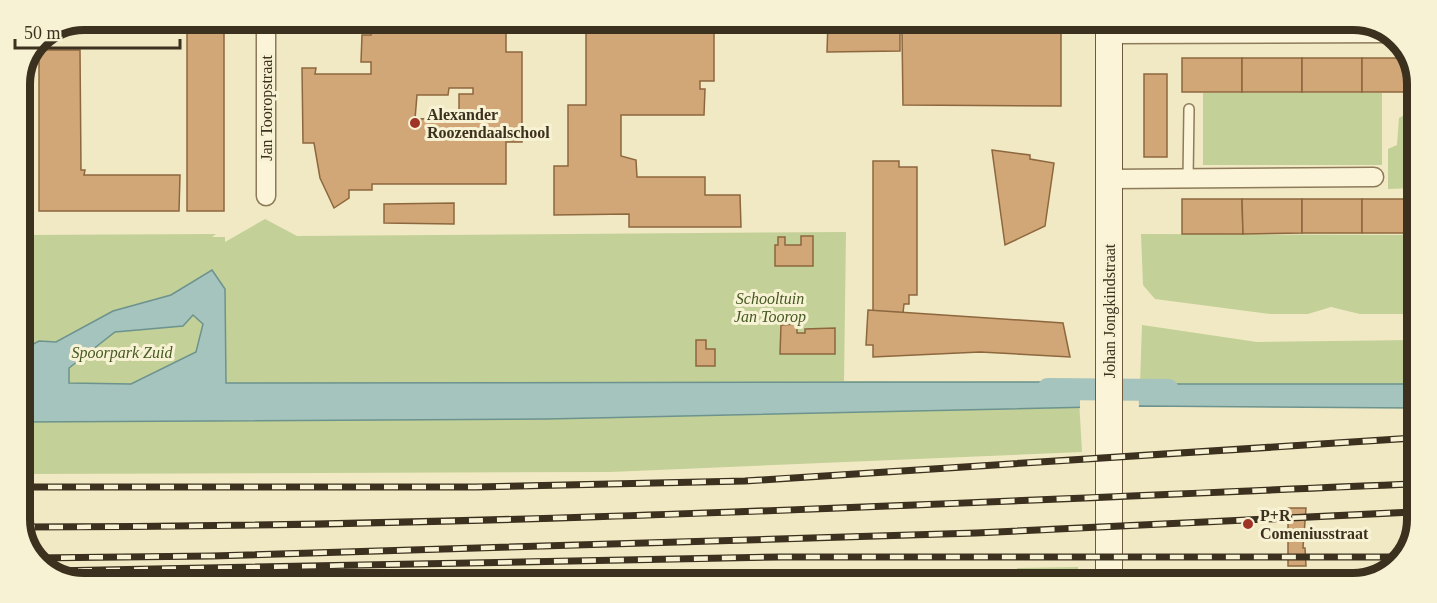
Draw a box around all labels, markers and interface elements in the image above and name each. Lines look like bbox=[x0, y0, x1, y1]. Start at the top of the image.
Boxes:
scale bar bbox=[15, 12, 180, 50]
text: 50 m bbox=[24, 23, 61, 43]
street label: Jan Tooropstraat bbox=[258, 55, 276, 161]
place label: Alexander Roozendaalschool bbox=[427, 106, 550, 141]
marker: Alexander Roozendaalschool bbox=[408, 116, 422, 130]
street label: Johan Jongkindstraat bbox=[1101, 243, 1119, 378]
park label: Schooltuin Jan Toorop bbox=[734, 290, 806, 326]
park label: Spoorpark Zuid bbox=[72, 344, 173, 362]
place label: P+R Comeniusstraat bbox=[1260, 507, 1369, 542]
marker: P+R Comeniusstraat bbox=[1241, 517, 1255, 531]

